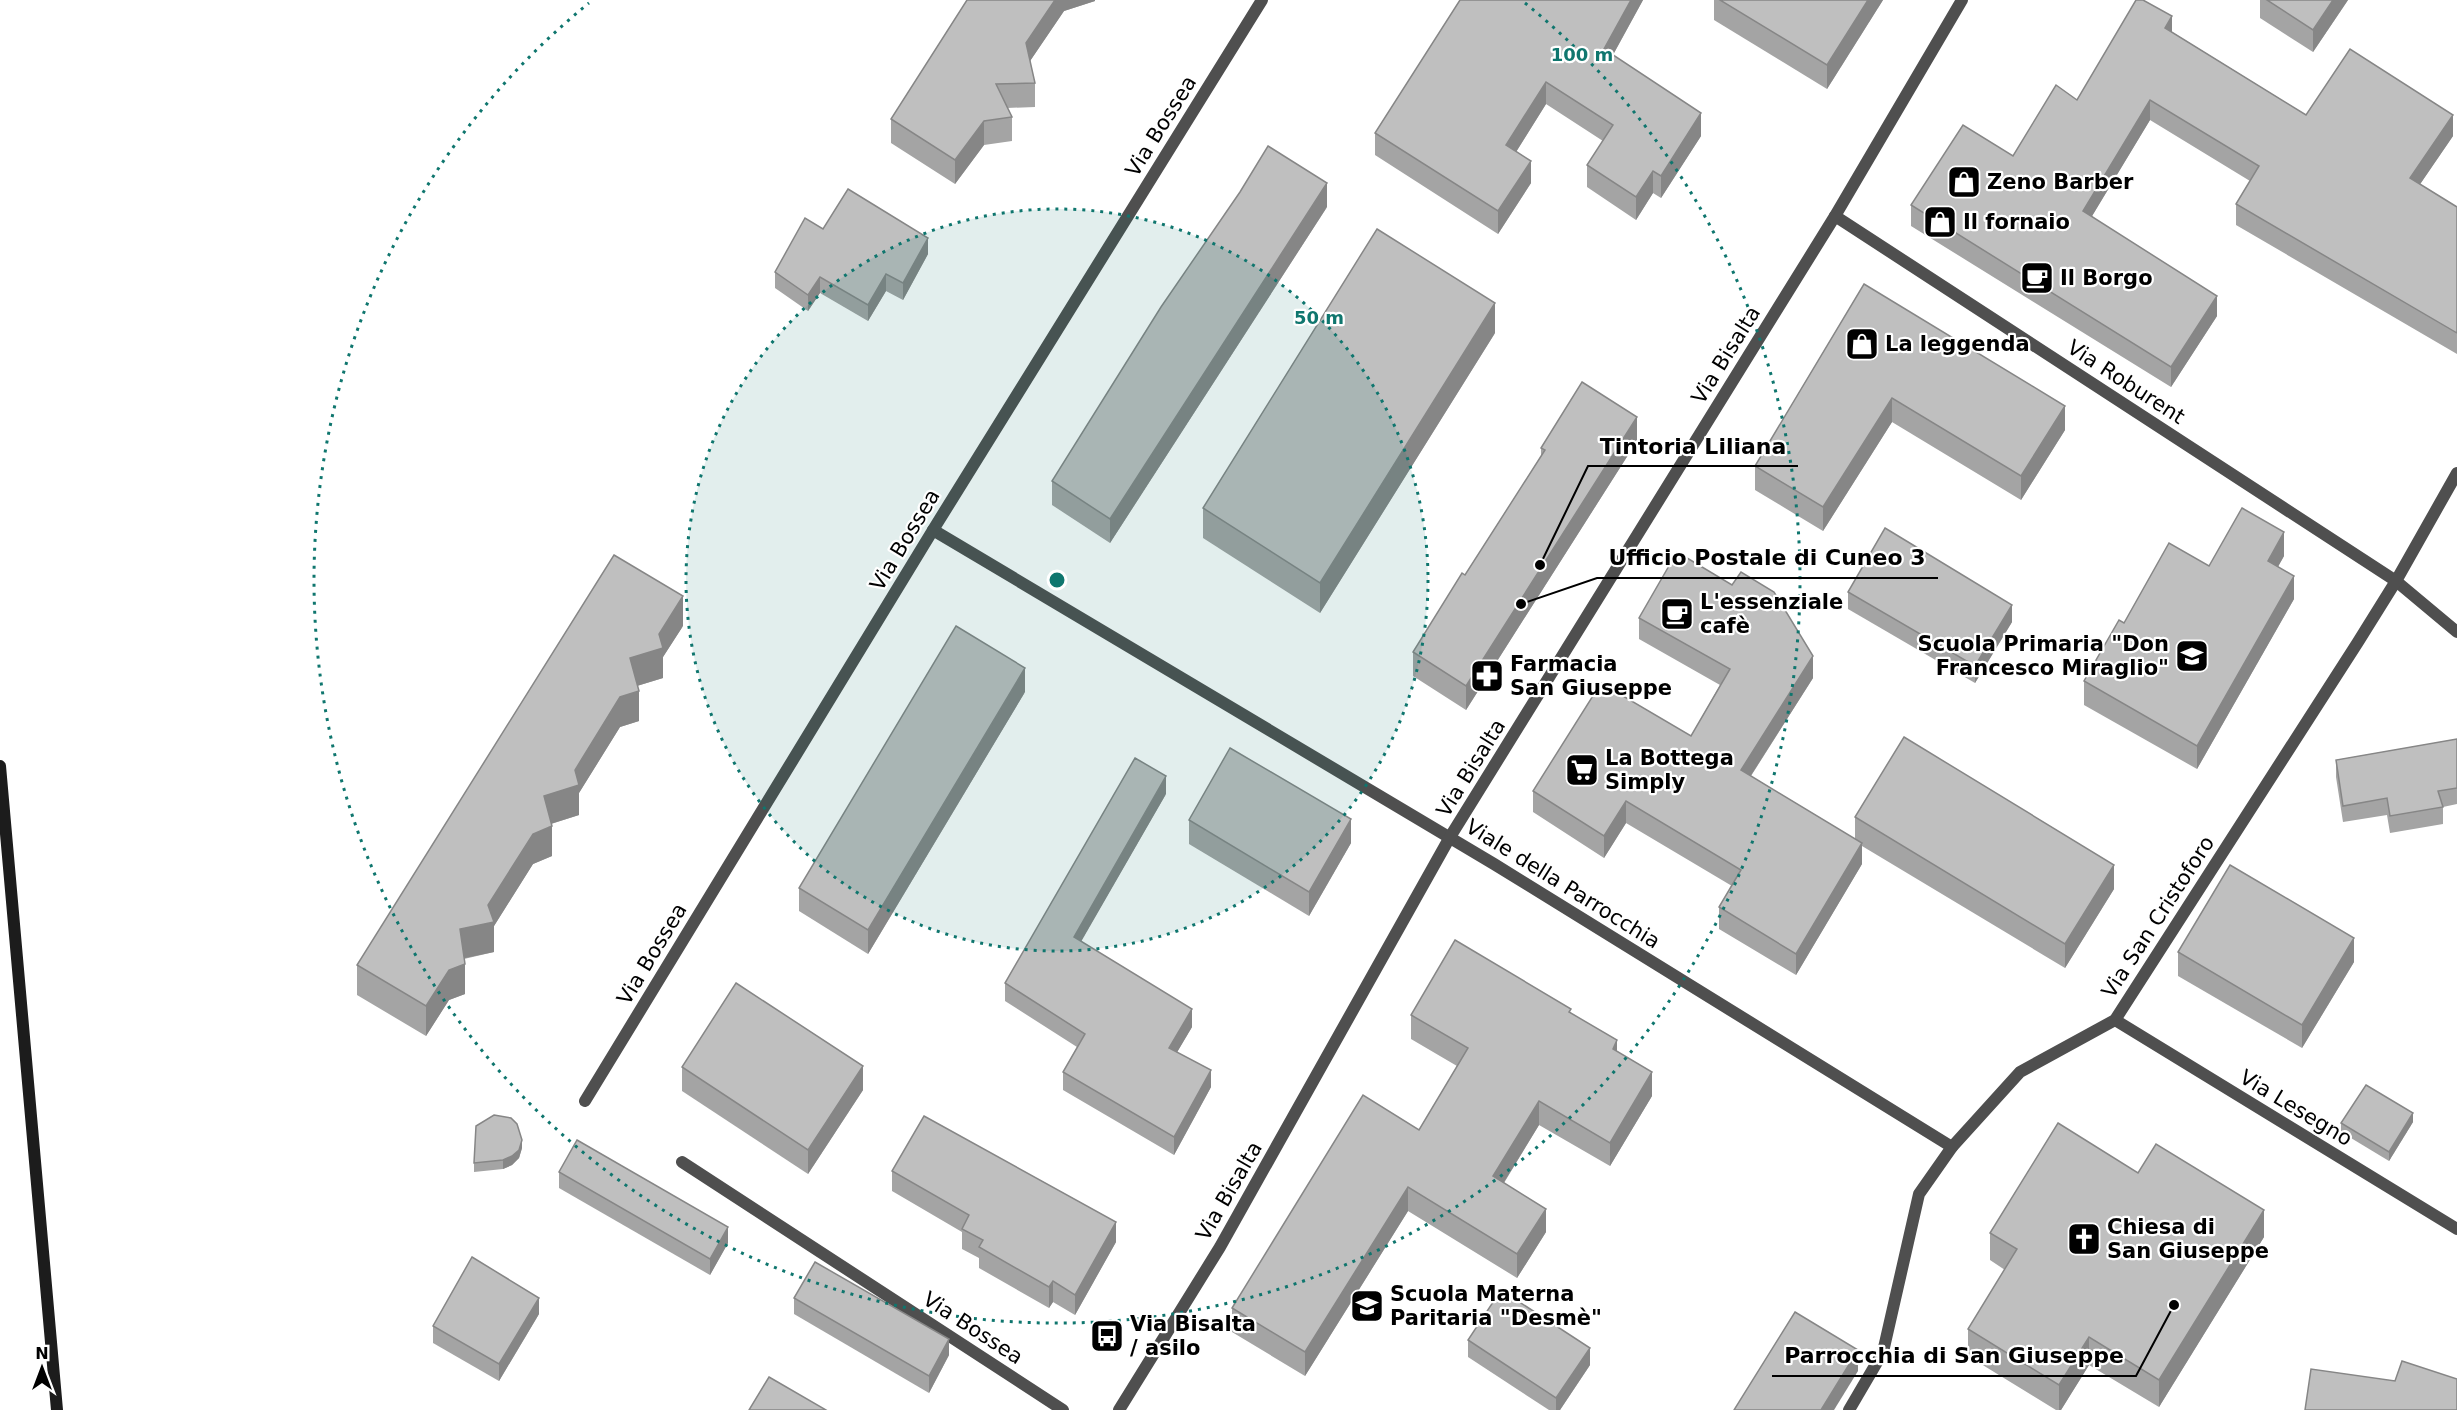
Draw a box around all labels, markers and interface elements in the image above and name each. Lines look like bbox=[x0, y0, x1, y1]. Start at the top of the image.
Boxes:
text: 100 m bbox=[1551, 44, 1613, 65]
street label: Via Bossea bbox=[1121, 71, 1201, 181]
shop icon: Zeno Barber bbox=[1946, 164, 1982, 200]
place label: Zeno Barber bbox=[1987, 170, 2134, 194]
shop icon: Il fornaio bbox=[1922, 204, 1958, 240]
place label: Il fornaio bbox=[1963, 210, 2070, 234]
cafe icon: Il Borgo bbox=[2019, 260, 2055, 296]
place label: Il Borgo bbox=[2060, 266, 2153, 290]
street label: Via Bisalta bbox=[1687, 302, 1765, 408]
text: 50 m bbox=[1294, 307, 1344, 328]
shop icon: La leggenda bbox=[1844, 326, 1880, 362]
place label: La leggenda bbox=[1885, 332, 2030, 356]
street label: Via Roburent bbox=[2063, 335, 2189, 429]
callout: Tintoria Liliana bbox=[1588, 426, 1798, 466]
text: Tintoria Liliana bbox=[1600, 434, 1786, 459]
street label: Via Bossea bbox=[865, 485, 945, 595]
callout: Ufficio Postale di Cuneo 3 bbox=[1597, 538, 1938, 578]
text: Ufficio Postale di Cuneo 3 bbox=[1609, 545, 1926, 570]
centre of rings bbox=[1047, 570, 1067, 590]
place label: L'essenziale cafè bbox=[1700, 590, 1843, 638]
cafe icon: L'essenziale cafè bbox=[1659, 596, 1695, 632]
place label: Scuola Primaria "Don Francesco Miraglio" bbox=[1918, 632, 2169, 680]
school or university icon: Scuola Primaria "Don Francesco Miraglio" bbox=[2174, 638, 2210, 674]
place label: Farmacia San Giuseppe bbox=[1510, 652, 1672, 700]
pharmacy icon: Farmacia San Giuseppe bbox=[1469, 658, 1505, 694]
street label: Via Bisalta bbox=[1432, 715, 1510, 821]
place label: La Bottega Simply bbox=[1605, 746, 1734, 794]
supermarket icon: La Bottega Simply bbox=[1564, 752, 1600, 788]
street label: Viale della Parrocchia bbox=[1461, 814, 1665, 954]
street label: Via San Cristoforo bbox=[2097, 832, 2219, 1002]
street label: Via Bossea bbox=[612, 899, 692, 1009]
street label: Via Lesegno bbox=[2235, 1065, 2357, 1151]
street label: Via Bisalta bbox=[1191, 1137, 1267, 1245]
place label: Chiesa di San Giuseppe bbox=[2107, 1215, 2269, 1263]
church icon: Chiesa di San Giuseppe bbox=[2066, 1221, 2102, 1257]
place label: Scuola Materna Paritaria "Desmè" bbox=[1390, 1282, 1602, 1330]
street label: Via Bossea bbox=[919, 1287, 1027, 1369]
school or university icon: Scuola Materna Paritaria "Desmè" bbox=[1349, 1288, 1385, 1324]
place label: Via Bisalta / asilo bbox=[1130, 1312, 1256, 1360]
bus stop icon: Via Bisalta / asilo bbox=[1089, 1318, 1125, 1354]
callout: Parrocchia di San Giuseppe bbox=[1772, 1336, 2136, 1376]
north arrow bbox=[12, 1338, 72, 1398]
text: Parrocchia di San Giuseppe bbox=[1784, 1343, 2124, 1368]
text: N bbox=[35, 1344, 49, 1363]

